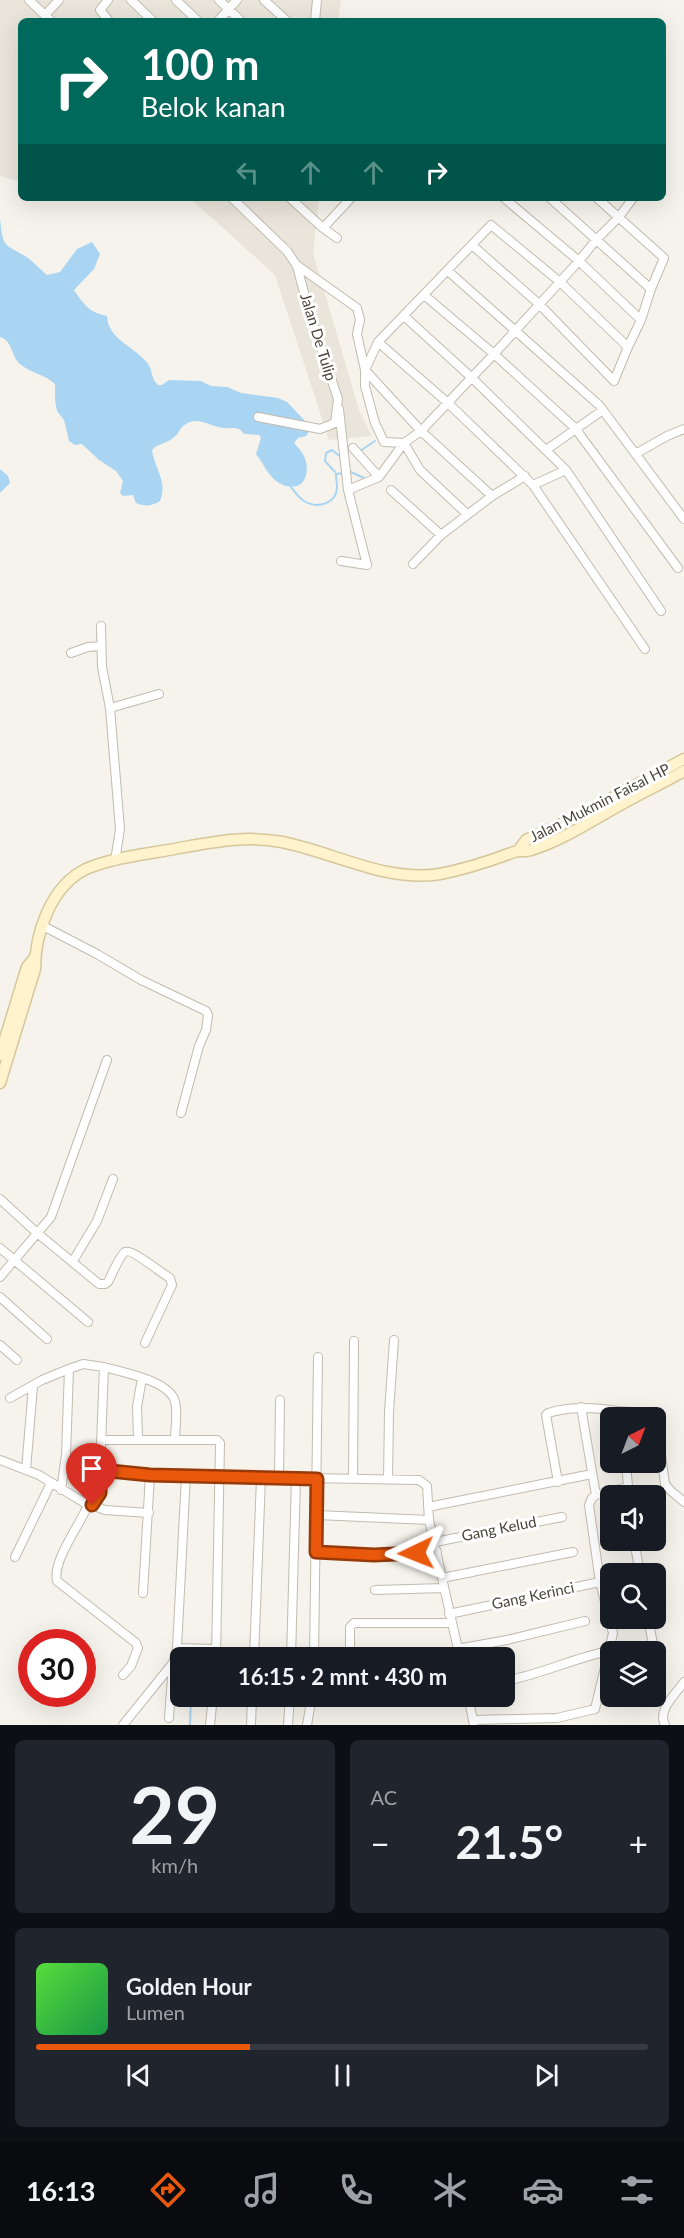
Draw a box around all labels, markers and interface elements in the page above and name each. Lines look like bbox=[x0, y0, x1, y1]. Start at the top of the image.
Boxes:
text: 100 m bbox=[141, 39, 259, 89]
icon: right bbox=[42, 42, 120, 120]
text: Belok kanan bbox=[141, 90, 286, 123]
icon: left bbox=[231, 156, 264, 189]
icon: ahead bbox=[294, 156, 327, 189]
icon: ahead bbox=[357, 156, 390, 189]
icon: right bbox=[420, 156, 453, 189]
street label: Jalan De Tulip bbox=[297, 291, 341, 383]
street label: Jalan Mukmin Faisal HP bbox=[526, 759, 673, 845]
north arrow bbox=[600, 1407, 666, 1473]
map controls bbox=[600, 1407, 666, 1707]
pin bbox=[66, 1443, 117, 1505]
icon: arrive bbox=[75, 1452, 108, 1485]
button: sound bbox=[600, 1485, 666, 1551]
street label: Gang Kelud bbox=[460, 1512, 538, 1544]
position arrow bbox=[384, 1521, 448, 1585]
button: search bbox=[600, 1563, 666, 1629]
street label: Gang Kerinci bbox=[490, 1578, 576, 1613]
speed limit sign: 30 bbox=[18, 1629, 96, 1707]
button: layers bbox=[600, 1641, 666, 1707]
text: 16:15 · 2 mnt · 430 m bbox=[238, 1663, 447, 1690]
text: 29 bbox=[130, 1767, 220, 1861]
text: AC bbox=[371, 1785, 397, 1809]
text: 21.5° bbox=[455, 1815, 563, 1869]
text: − bbox=[371, 1823, 390, 1863]
text: + bbox=[629, 1823, 648, 1863]
text: km/h bbox=[151, 1853, 198, 1877]
text: Golden Hour bbox=[126, 1973, 252, 2000]
text: Lumen bbox=[126, 2000, 185, 2024]
icon: previous bbox=[122, 2059, 155, 2092]
icon: pause bbox=[326, 2059, 359, 2092]
icon: next bbox=[530, 2059, 563, 2092]
icon: directions bbox=[147, 2169, 189, 2211]
icon: music bbox=[241, 2169, 283, 2211]
icon: phone bbox=[335, 2169, 377, 2211]
icon: climate bbox=[429, 2169, 471, 2211]
icon: car bbox=[522, 2169, 564, 2211]
icon: filters bbox=[616, 2169, 658, 2211]
text: 16:13 bbox=[26, 2174, 95, 2207]

